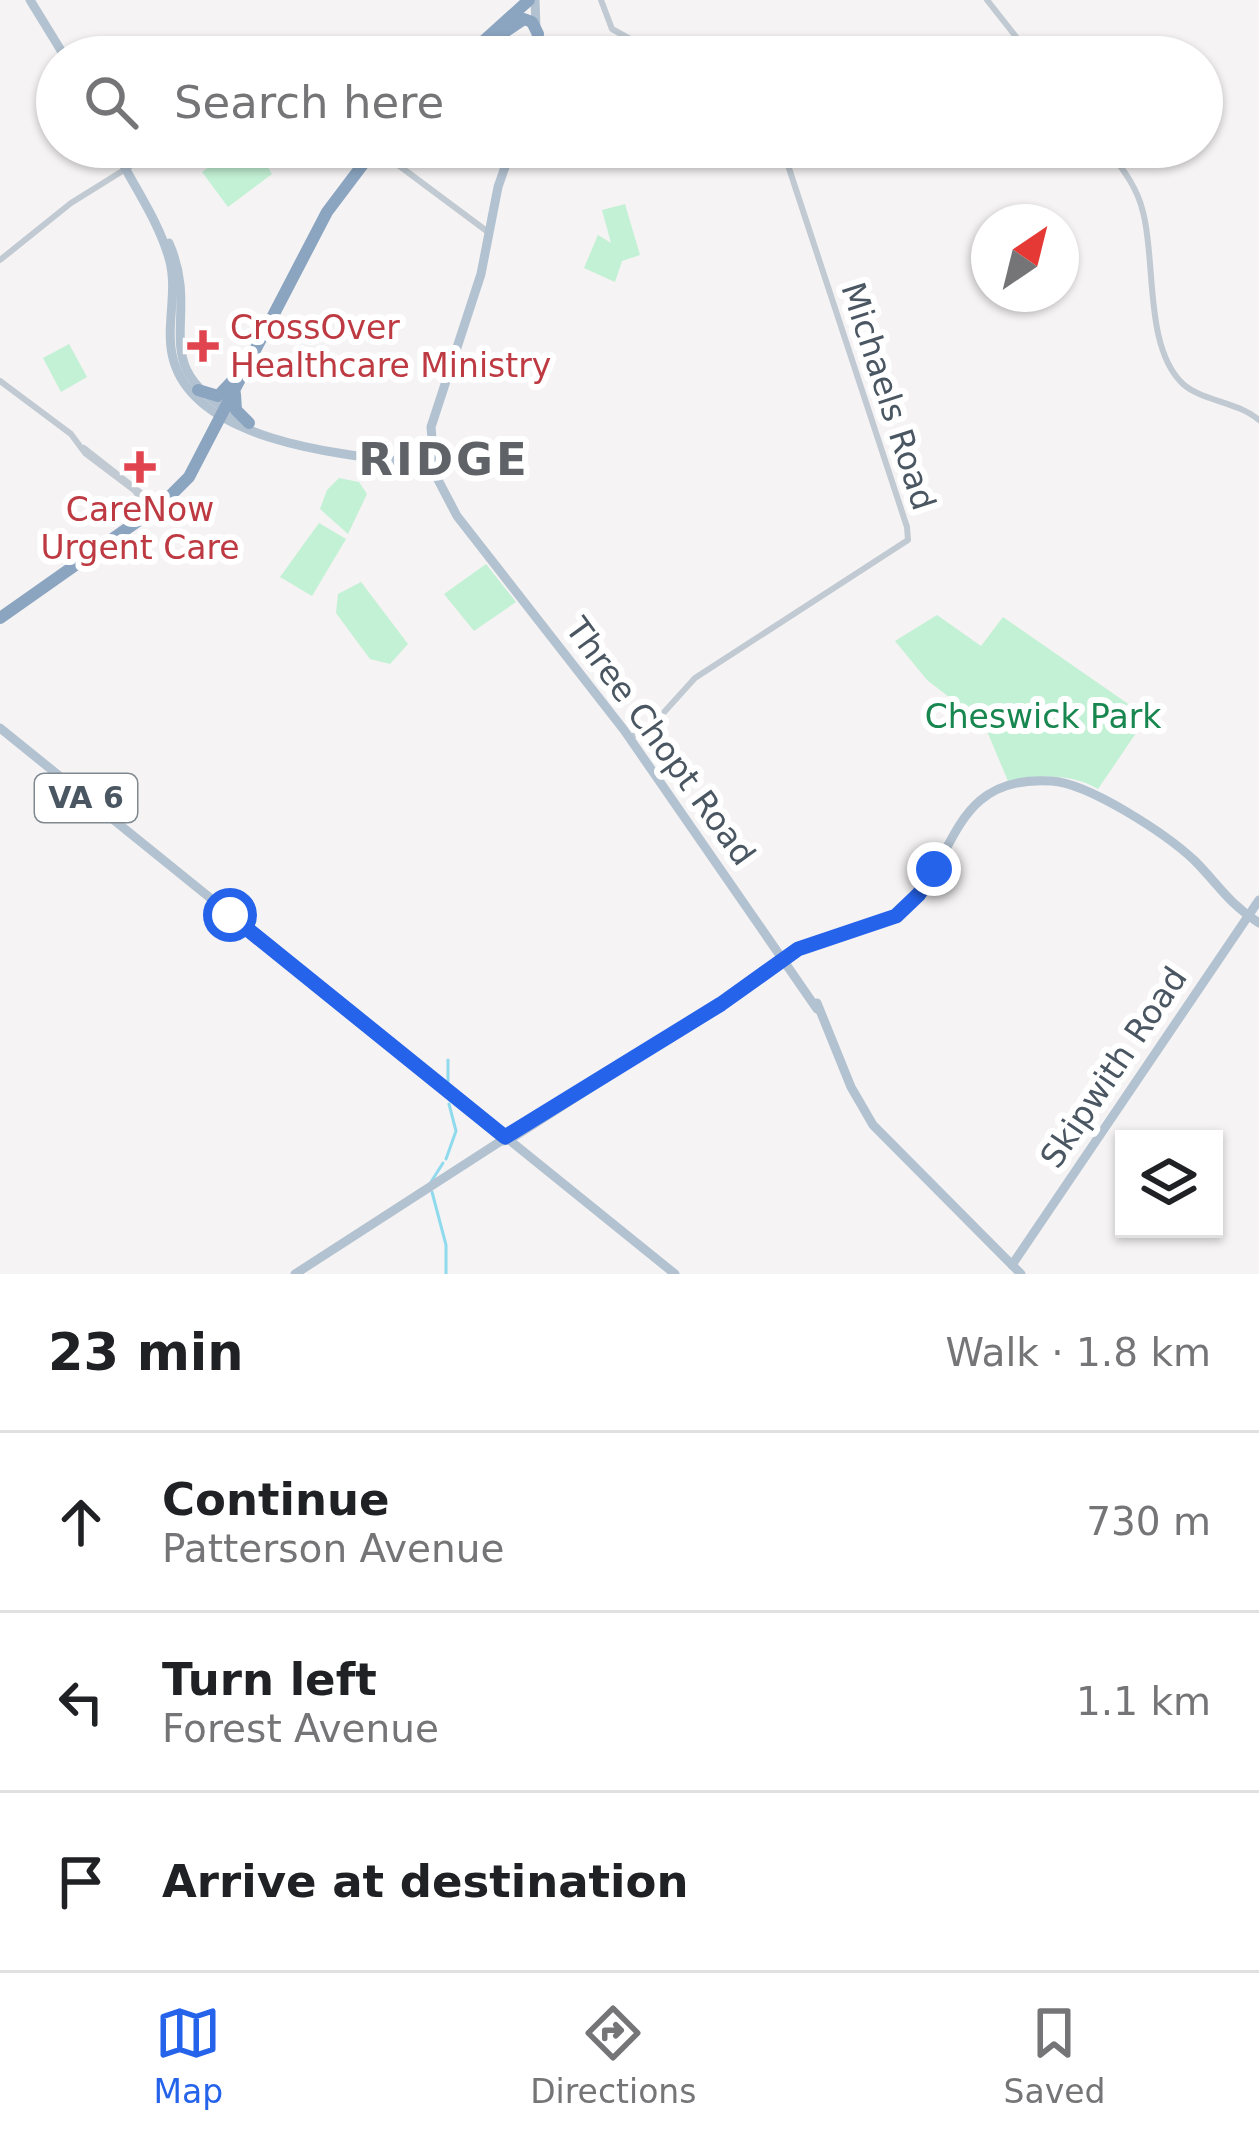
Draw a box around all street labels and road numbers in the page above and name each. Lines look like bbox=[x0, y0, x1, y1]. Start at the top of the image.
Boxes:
street label: Michaels Road bbox=[833, 277, 944, 515]
street label: Three Chopt Road bbox=[557, 609, 763, 873]
road number: VA 6 bbox=[35, 774, 137, 822]
street label: Skipwith Road bbox=[1032, 960, 1195, 1175]

